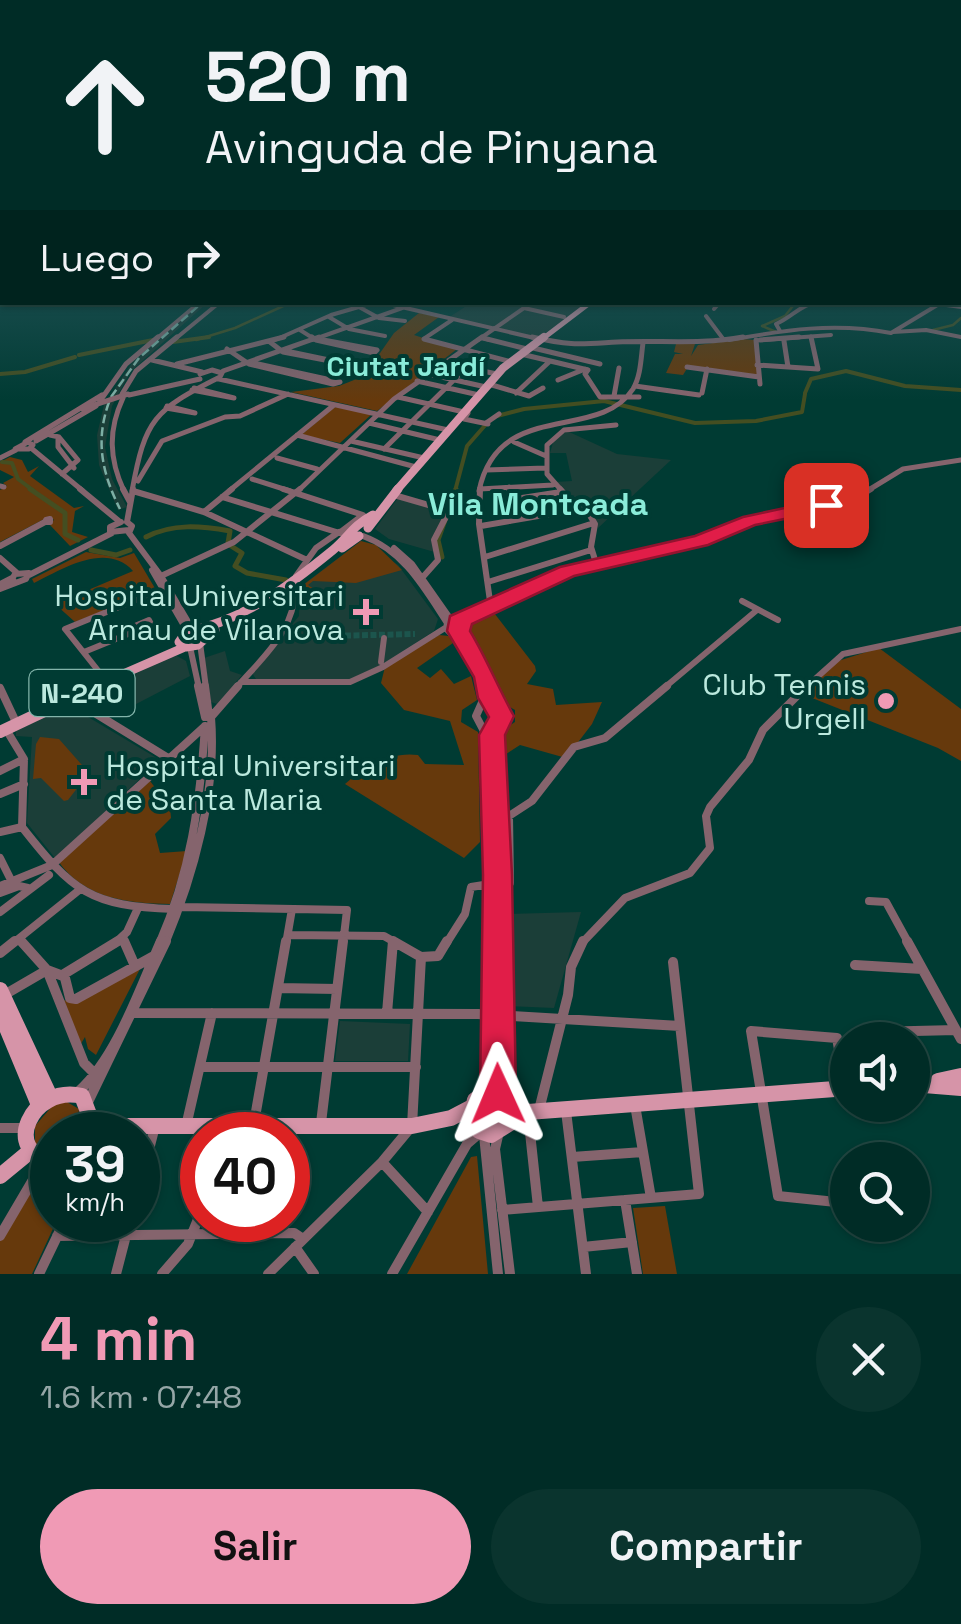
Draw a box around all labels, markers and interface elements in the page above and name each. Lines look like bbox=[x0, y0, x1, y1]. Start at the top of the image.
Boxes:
text: 520 m bbox=[205, 32, 411, 121]
icon: ahead bbox=[40, 40, 170, 170]
text: Avinguda de Pinyana bbox=[205, 119, 658, 176]
icon: right bbox=[174, 230, 229, 285]
text: Luego bbox=[40, 234, 154, 282]
district label: Ciutat Jardí bbox=[327, 348, 486, 384]
pin bbox=[784, 463, 869, 548]
icon: arrive bbox=[799, 478, 854, 533]
district label: Vila Montcada bbox=[428, 484, 648, 524]
place label: Hospital Universitari Arnau de Vilanova bbox=[54, 576, 344, 649]
marker: Hospital Universitari Arnau de Vilanova bbox=[353, 599, 379, 625]
place label: Club Tennis Urgell bbox=[702, 665, 866, 738]
road number: N-240 bbox=[29, 670, 134, 716]
marker: Club Tennis Urgell bbox=[875, 690, 897, 712]
place label: Hospital Universitari de Santa Maria bbox=[106, 746, 396, 819]
marker: Hospital Universitari de Santa Maria bbox=[71, 769, 97, 795]
map controls bbox=[830, 1022, 930, 1242]
button: sound bbox=[830, 1022, 930, 1122]
position arrow bbox=[446, 1042, 550, 1146]
speed limit sign: 40 bbox=[180, 1112, 310, 1242]
text: 39 bbox=[64, 1133, 126, 1197]
button: search bbox=[830, 1142, 930, 1242]
text: km/h bbox=[65, 1186, 125, 1218]
text: 4 min bbox=[40, 1301, 198, 1378]
button: close bbox=[816, 1307, 921, 1412]
text: 1.6 km · 07:48 bbox=[40, 1377, 242, 1417]
button: Salir bbox=[40, 1489, 471, 1604]
button: Compartir bbox=[491, 1489, 921, 1604]

